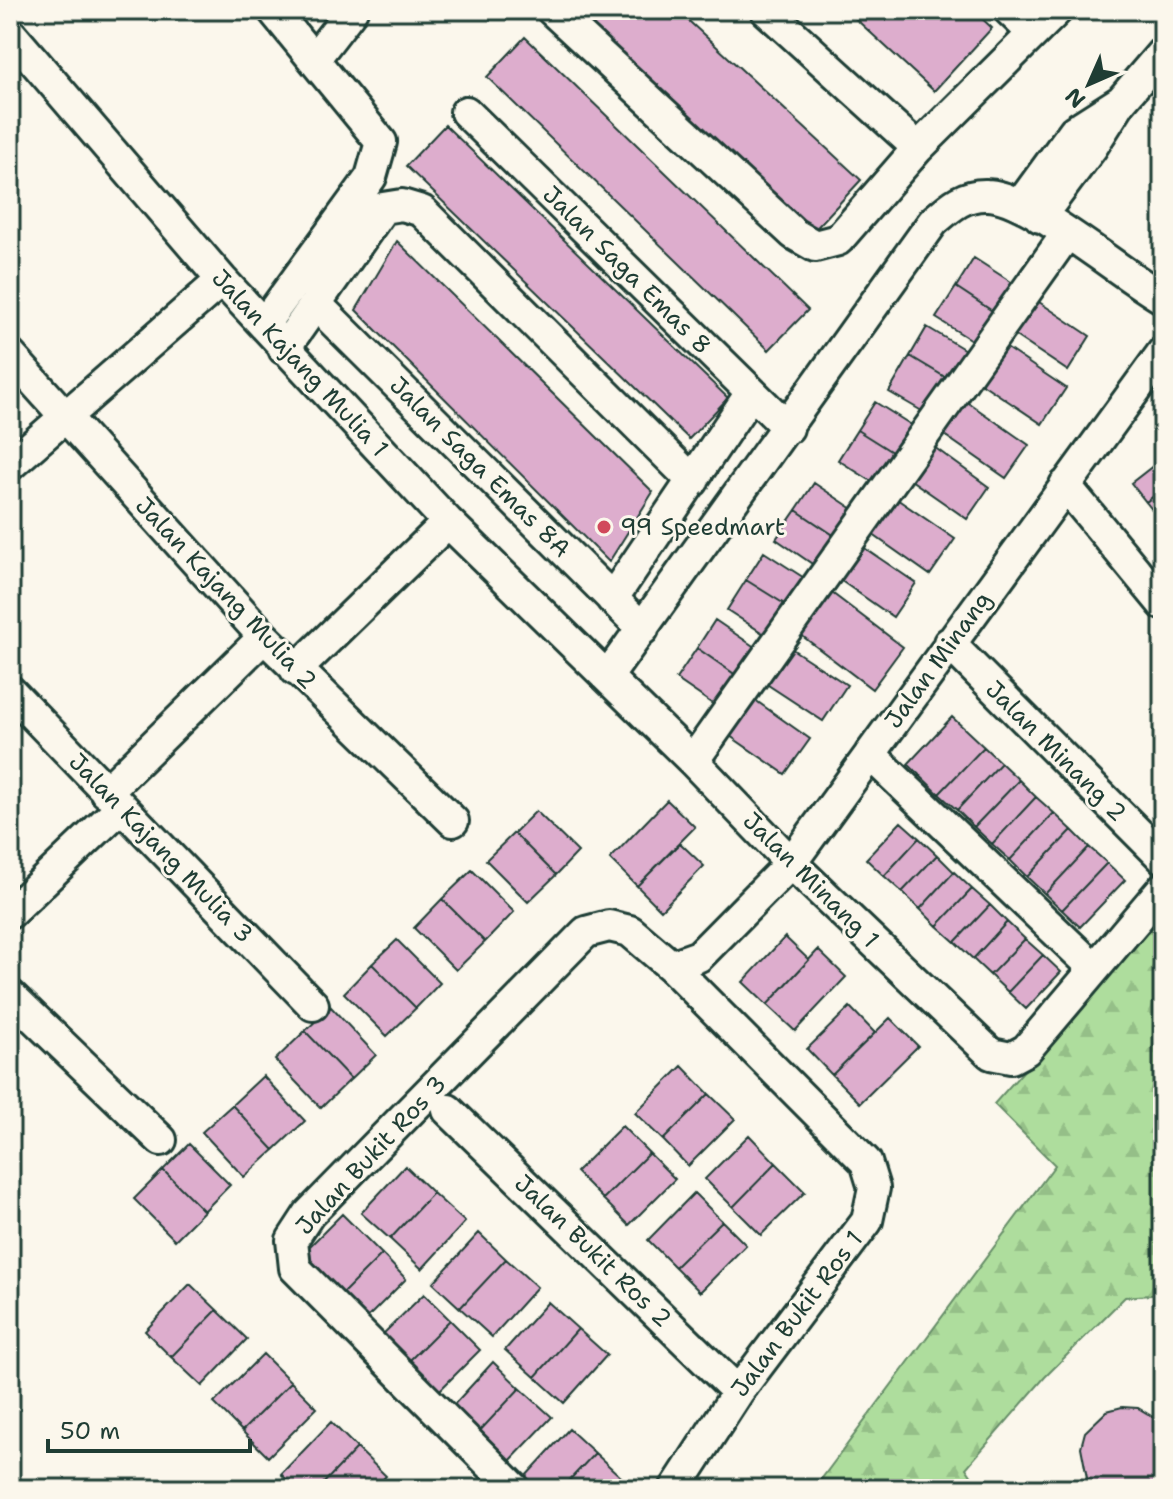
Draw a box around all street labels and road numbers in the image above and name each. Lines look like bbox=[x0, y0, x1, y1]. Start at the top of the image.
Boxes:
street label: Jalan Saga Emas 8 bbox=[536, 179, 718, 361]
street label: Jalan Kajang Mulia 1 bbox=[205, 262, 395, 464]
street label: Jalan Saga Emas 8A bbox=[383, 370, 577, 564]
street label: Jalan Kajang Mulia 2 bbox=[128, 490, 324, 696]
street label: Jalan Minang bbox=[877, 585, 999, 735]
street label: Jalan Minang 2 bbox=[979, 674, 1133, 828]
street label: Jalan Kajang Mulia 3 bbox=[62, 746, 260, 950]
street label: Jalan Minang 1 bbox=[736, 805, 886, 955]
street label: Jalan Bukit Ros 3 bbox=[289, 1068, 453, 1242]
street label: Jalan Bukit Ros 2 bbox=[507, 1168, 679, 1334]
street label: Jalan Bukit Ros 1 bbox=[724, 1224, 870, 1404]

